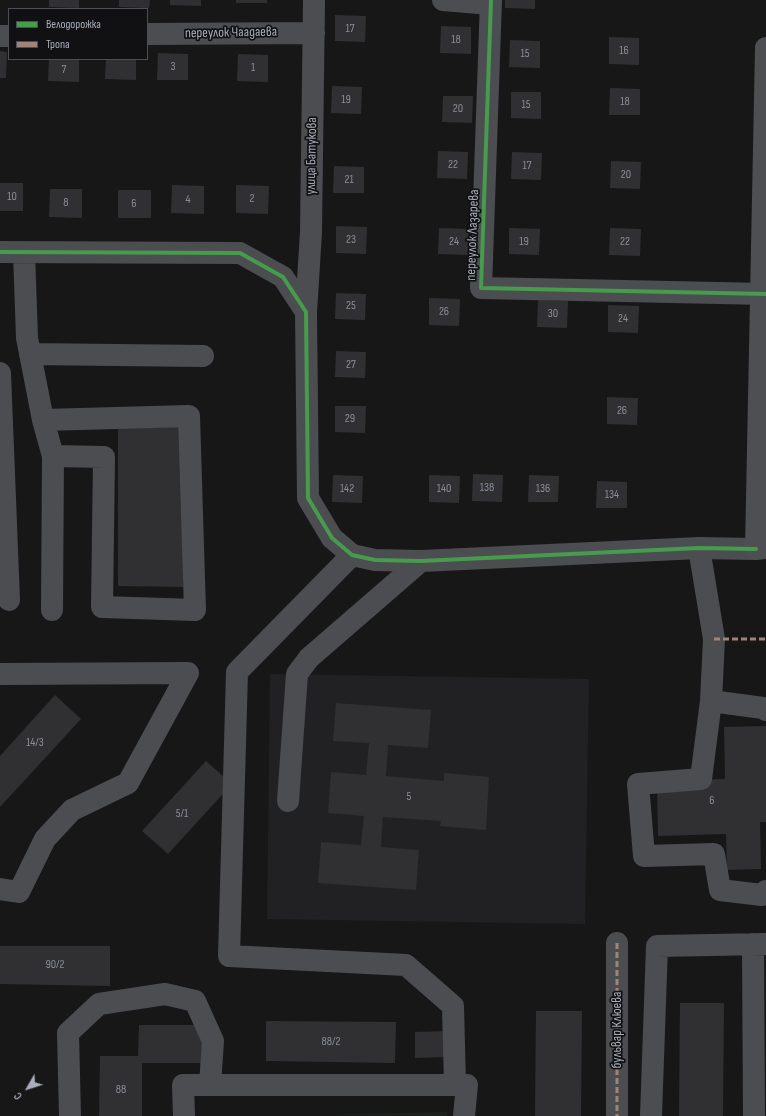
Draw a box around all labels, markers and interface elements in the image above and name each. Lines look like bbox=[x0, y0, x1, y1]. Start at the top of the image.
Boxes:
legend bbox=[8, 8, 148, 60]
text: Велодорожка bbox=[46, 17, 101, 32]
house number: 17 bbox=[346, 22, 354, 36]
street label: переулок Чаадаева bbox=[185, 24, 277, 42]
house number: 18 bbox=[451, 33, 461, 47]
text: Тропа bbox=[46, 37, 70, 52]
house number: 16 bbox=[619, 44, 629, 58]
house number: 15 bbox=[520, 47, 530, 61]
house number: 3 bbox=[170, 60, 176, 74]
house number: 1 bbox=[251, 61, 255, 75]
house number: 7 bbox=[62, 63, 66, 77]
house number: 19 bbox=[341, 93, 351, 107]
house number: 18 bbox=[620, 95, 630, 109]
house number: 15 bbox=[521, 98, 531, 112]
house number: 20 bbox=[453, 102, 463, 116]
street label: улица Батукова bbox=[303, 117, 321, 195]
house number: 22 bbox=[448, 158, 458, 172]
house number: 17 bbox=[523, 159, 531, 173]
house number: 20 bbox=[621, 168, 631, 182]
house number: 21 bbox=[344, 173, 354, 187]
street label: переулок Лазарева bbox=[463, 189, 483, 281]
house number: 10 bbox=[7, 190, 17, 204]
house number: 2 bbox=[250, 192, 254, 206]
house number: 4 bbox=[185, 193, 191, 207]
house number: 8 bbox=[63, 196, 69, 210]
house number: 6 bbox=[131, 197, 137, 211]
house number: 23 bbox=[346, 233, 356, 247]
house number: 24 bbox=[449, 235, 459, 249]
house number: 19 bbox=[519, 235, 529, 249]
house number: 22 bbox=[620, 235, 630, 249]
house number: 25 bbox=[346, 299, 356, 313]
house number: 26 bbox=[439, 305, 449, 319]
house number: 30 bbox=[548, 307, 558, 321]
house number: 24 bbox=[618, 312, 628, 326]
house number: 27 bbox=[346, 358, 356, 372]
house number: 26 bbox=[617, 404, 627, 418]
house number: 29 bbox=[345, 412, 355, 426]
house number: 138 bbox=[480, 481, 494, 495]
house number: 142 bbox=[340, 482, 354, 496]
house number: 140 bbox=[437, 482, 451, 496]
house number: 136 bbox=[536, 482, 550, 496]
house number: 134 bbox=[605, 488, 619, 502]
house number: 14/3 bbox=[26, 736, 44, 750]
house number: 5 bbox=[407, 790, 411, 804]
house number: 6 bbox=[709, 794, 715, 808]
house number: 5/1 bbox=[176, 807, 188, 821]
house number: 90/2 bbox=[45, 958, 65, 972]
street label: бульвар Клюева bbox=[609, 992, 625, 1068]
house number: 88/2 bbox=[322, 1035, 340, 1049]
north arrow bbox=[8, 1068, 48, 1108]
house number: 88 bbox=[116, 1083, 126, 1097]
text: С bbox=[11, 1090, 25, 1102]

